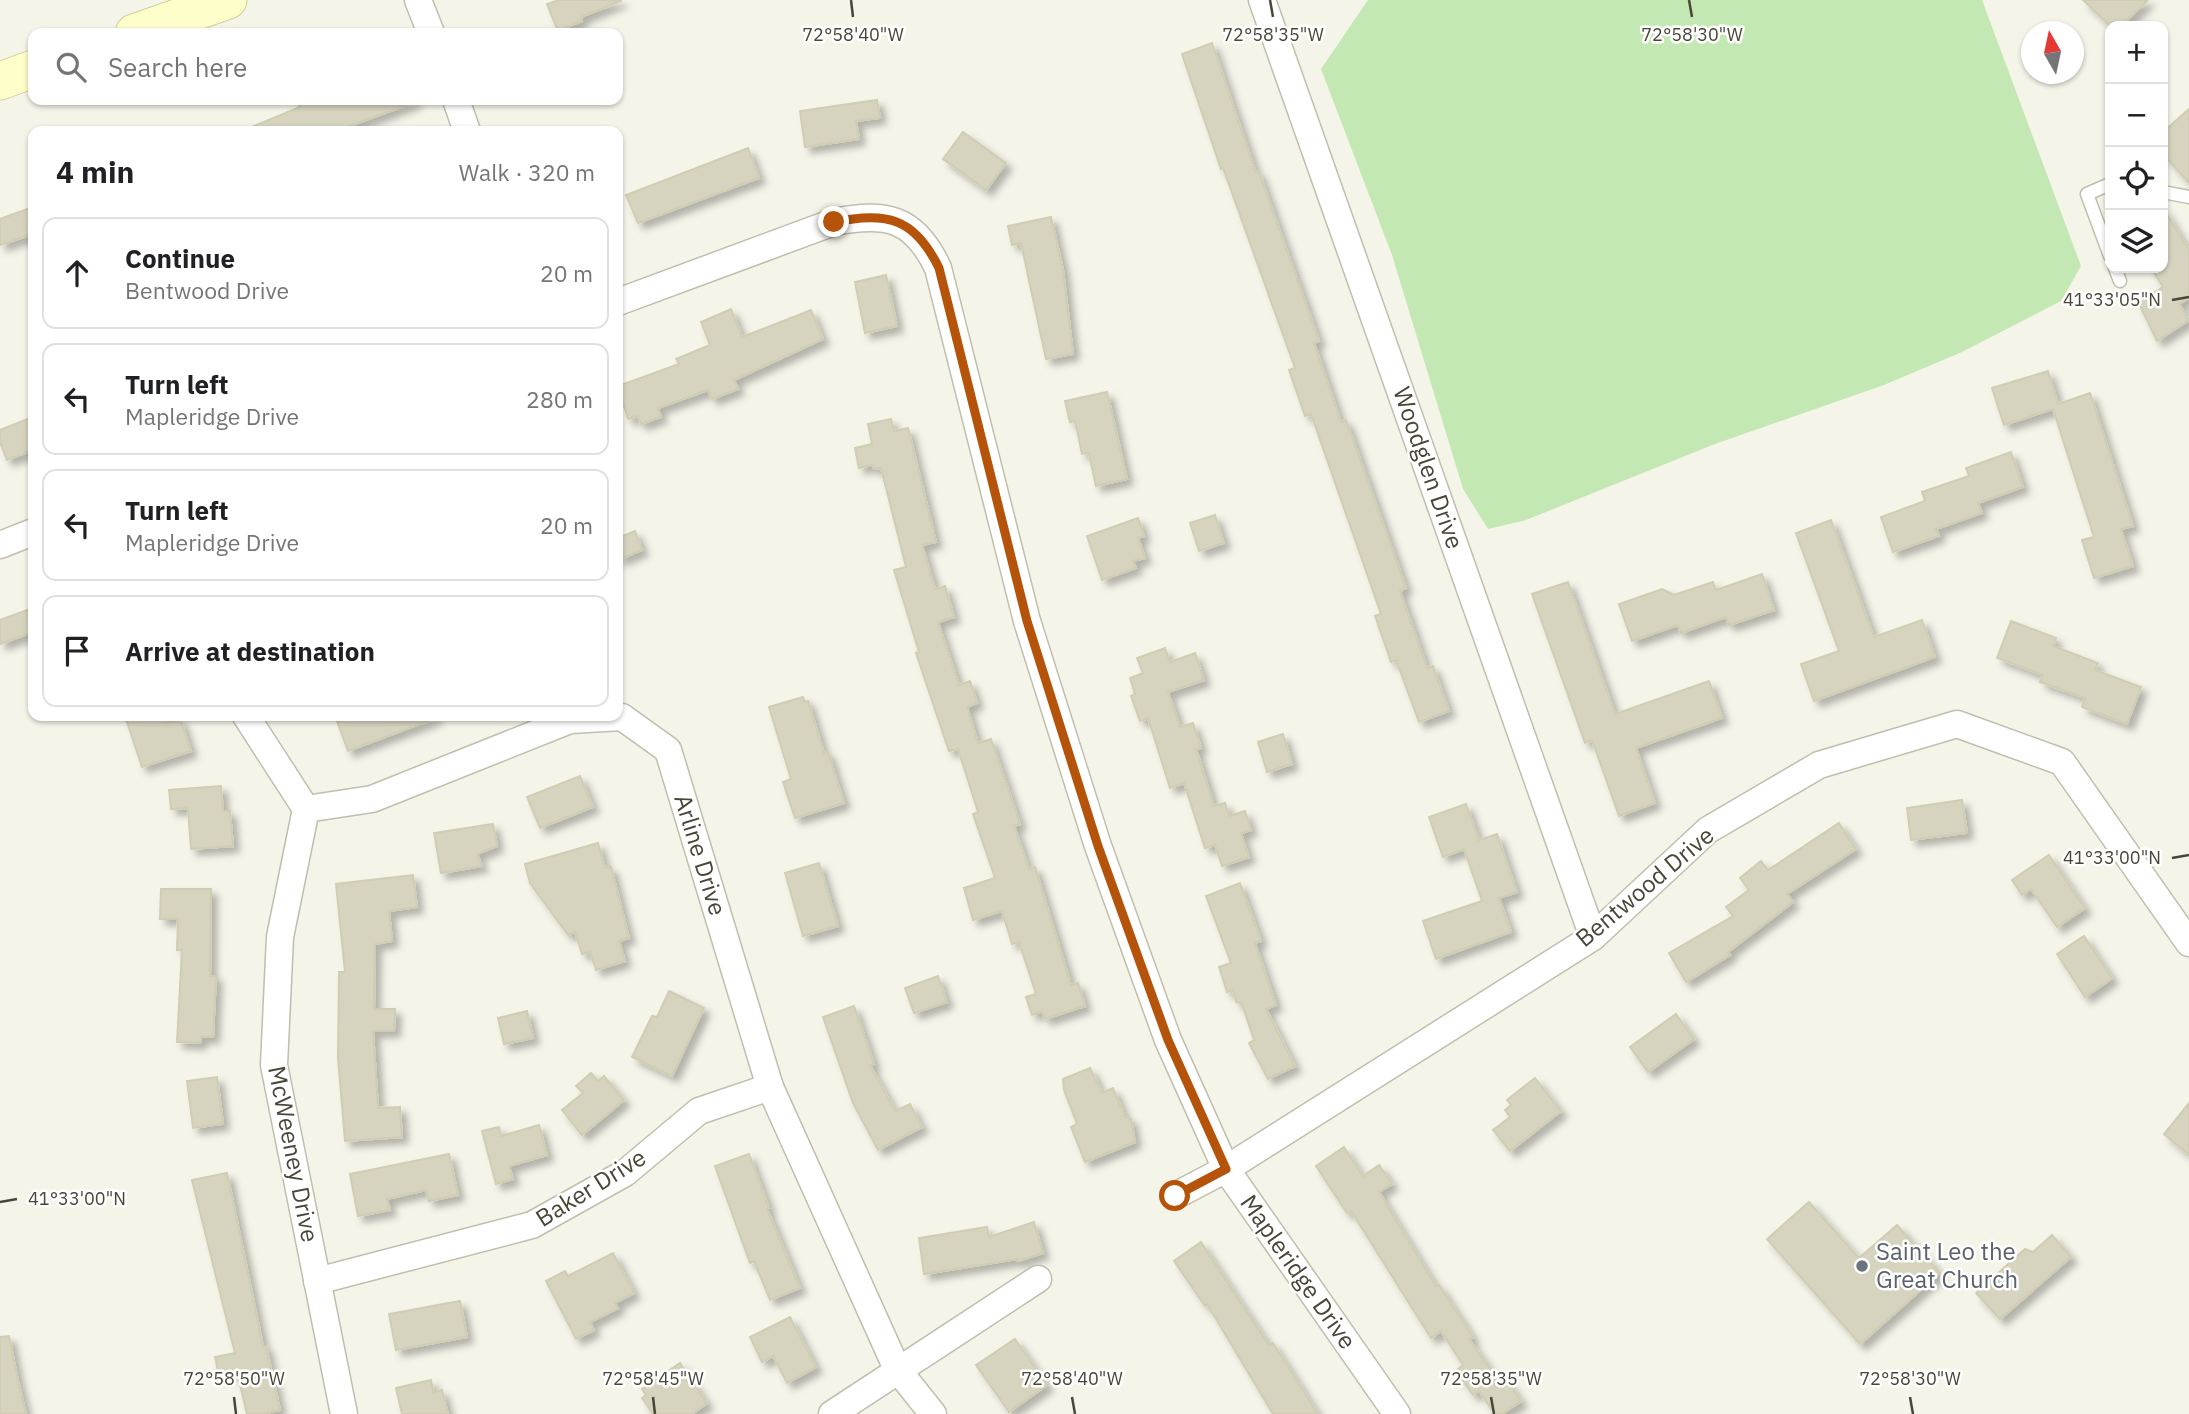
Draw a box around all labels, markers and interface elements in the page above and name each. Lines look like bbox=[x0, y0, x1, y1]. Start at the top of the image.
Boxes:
north arrow bbox=[2021, 21, 2084, 84]
map controls bbox=[2105, 21, 2168, 273]
button: + bbox=[2105, 21, 2168, 84]
text: 72°58'40"W bbox=[802, 23, 904, 46]
text: 72°58'35"W bbox=[1222, 23, 1324, 46]
text: 72°58'30"W bbox=[1641, 23, 1743, 46]
search box bbox=[28, 28, 623, 105]
icon: search bbox=[52, 48, 90, 86]
text: Search here bbox=[108, 50, 247, 84]
button: − bbox=[2105, 84, 2168, 147]
button: locate bbox=[2105, 147, 2168, 210]
text: 4 min bbox=[56, 152, 134, 191]
text: Walk · 320 m bbox=[459, 157, 595, 187]
route end bbox=[818, 206, 849, 237]
button: layers bbox=[2105, 210, 2168, 273]
text: Continue bbox=[125, 241, 235, 275]
icon: ahead bbox=[58, 254, 96, 292]
text: 20 m bbox=[540, 258, 593, 288]
text: Bentwood Drive bbox=[125, 275, 289, 305]
text: 41°33'05"N bbox=[2063, 288, 2161, 311]
text: Turn left bbox=[125, 367, 228, 401]
icon: left bbox=[58, 380, 96, 418]
street label: Woodglen Drive bbox=[1386, 382, 1472, 553]
text: 280 m bbox=[526, 384, 593, 414]
text: Mapleridge Drive bbox=[125, 401, 299, 431]
text: Turn left bbox=[125, 493, 228, 527]
icon: left bbox=[58, 506, 96, 544]
text: 20 m bbox=[540, 510, 593, 540]
text: Mapleridge Drive bbox=[125, 527, 299, 557]
icon: arrive bbox=[58, 632, 96, 670]
text: Arrive at destination bbox=[125, 634, 375, 668]
street label: Arline Drive bbox=[667, 790, 735, 919]
street label: Bentwood Drive bbox=[1568, 819, 1720, 954]
text: 41°33'00"N bbox=[2063, 846, 2161, 869]
street label: McWeeney Drive bbox=[261, 1063, 327, 1245]
street label: Baker Drive bbox=[529, 1141, 652, 1234]
route start bbox=[1159, 1180, 1190, 1211]
text: 41°33'00"N bbox=[28, 1187, 126, 1210]
street label: Mapleridge Drive bbox=[1234, 1188, 1364, 1355]
place label: Saint Leo the Great Church bbox=[1876, 1235, 2018, 1295]
marker: Saint Leo the Great Church bbox=[1854, 1258, 1870, 1274]
text: 72°58'50"W bbox=[183, 1367, 285, 1390]
text: 72°58'45"W bbox=[602, 1367, 704, 1390]
text: 72°58'40"W bbox=[1021, 1367, 1123, 1390]
text: 72°58'35"W bbox=[1440, 1367, 1542, 1390]
text: 72°58'30"W bbox=[1859, 1367, 1961, 1390]

